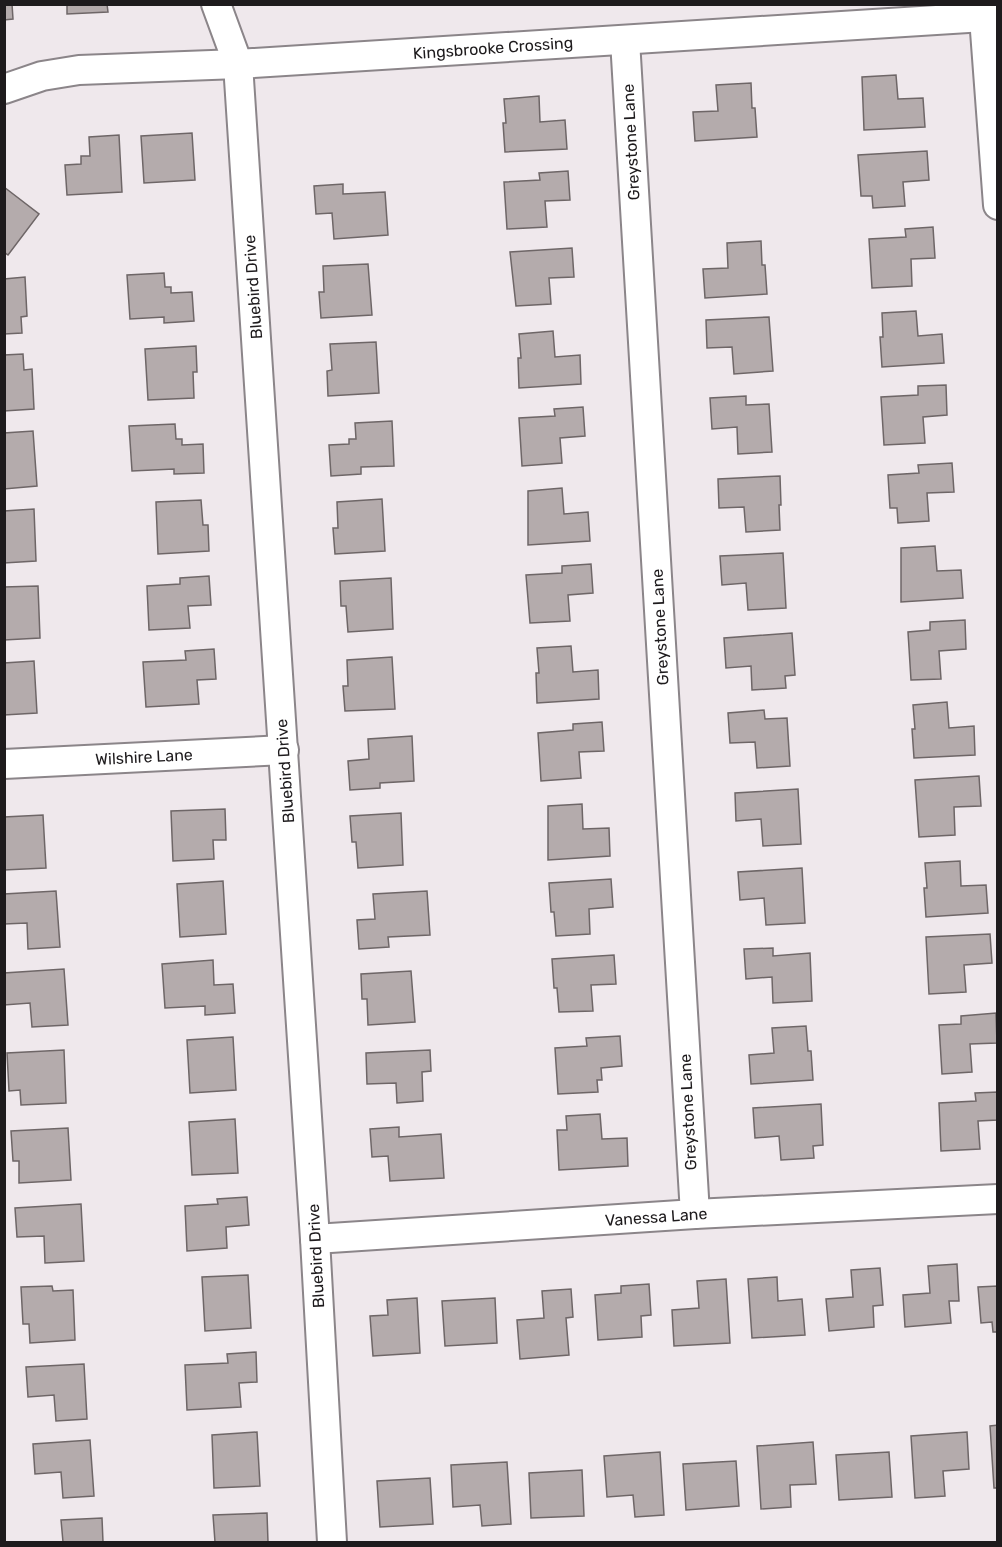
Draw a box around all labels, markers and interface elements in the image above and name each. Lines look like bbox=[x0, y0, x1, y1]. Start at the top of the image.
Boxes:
street label: Kingsbrooke Crossing bbox=[412, 33, 574, 63]
street label: Greystone Lane bbox=[618, 83, 644, 201]
street label: Bluebird Drive bbox=[240, 234, 266, 340]
street label: Greystone Lane bbox=[647, 568, 673, 686]
street label: Bluebird Drive bbox=[272, 718, 298, 824]
street label: Wilshire Lane bbox=[95, 745, 193, 769]
street label: Greystone Lane bbox=[675, 1053, 701, 1171]
street label: Bluebird Drive bbox=[304, 1203, 328, 1309]
street label: Vanessa Lane bbox=[604, 1204, 708, 1230]

